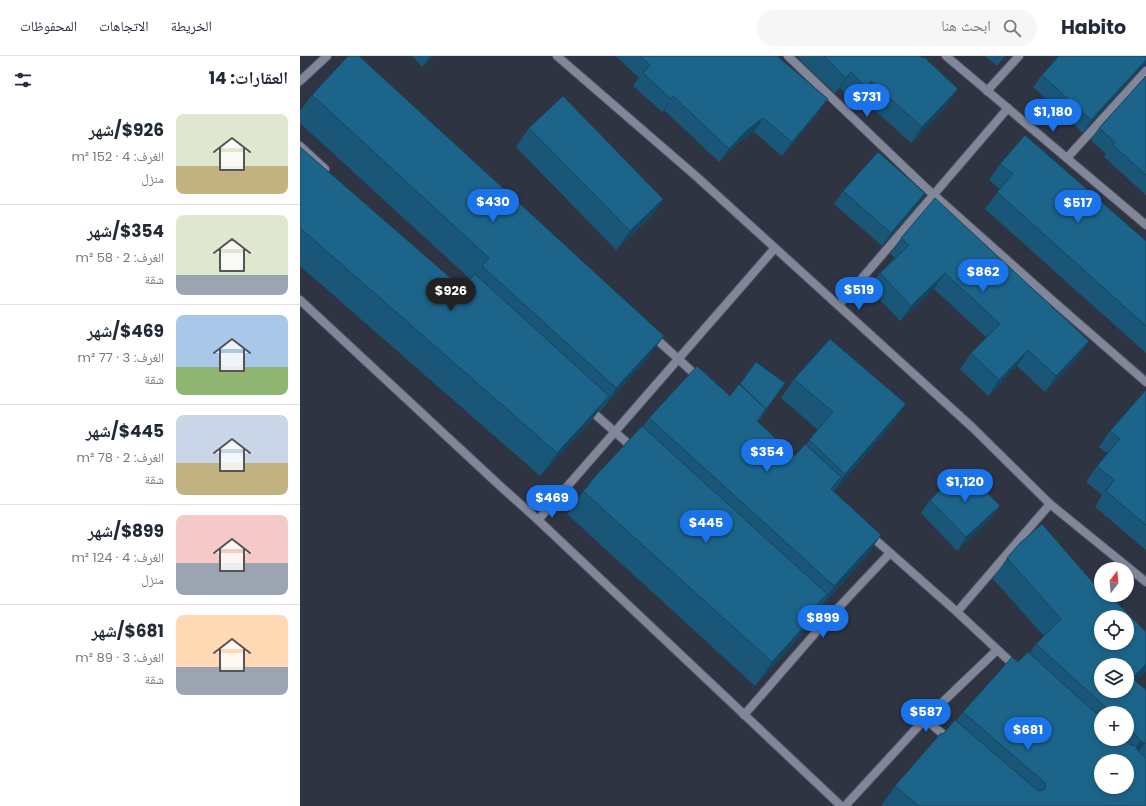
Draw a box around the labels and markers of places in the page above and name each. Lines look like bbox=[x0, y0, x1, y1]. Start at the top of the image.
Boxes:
pin: $731 bbox=[843, 84, 891, 118]
pin: $1,180 bbox=[1020, 99, 1086, 133]
pin: $430 bbox=[469, 189, 517, 223]
pin: $517 bbox=[1054, 190, 1102, 224]
pin: $862 bbox=[959, 259, 1007, 293]
pin: $519 bbox=[835, 277, 883, 311]
pin: $926 bbox=[427, 278, 475, 312]
pin: $354 bbox=[743, 439, 791, 473]
pin: $1,120 bbox=[932, 469, 998, 503]
pin: $469 bbox=[528, 485, 576, 519]
pin: $445 bbox=[682, 510, 730, 544]
pin: $899 bbox=[799, 605, 847, 639]
pin: $587 bbox=[902, 699, 950, 733]
pin: $681 bbox=[1004, 717, 1052, 751]

